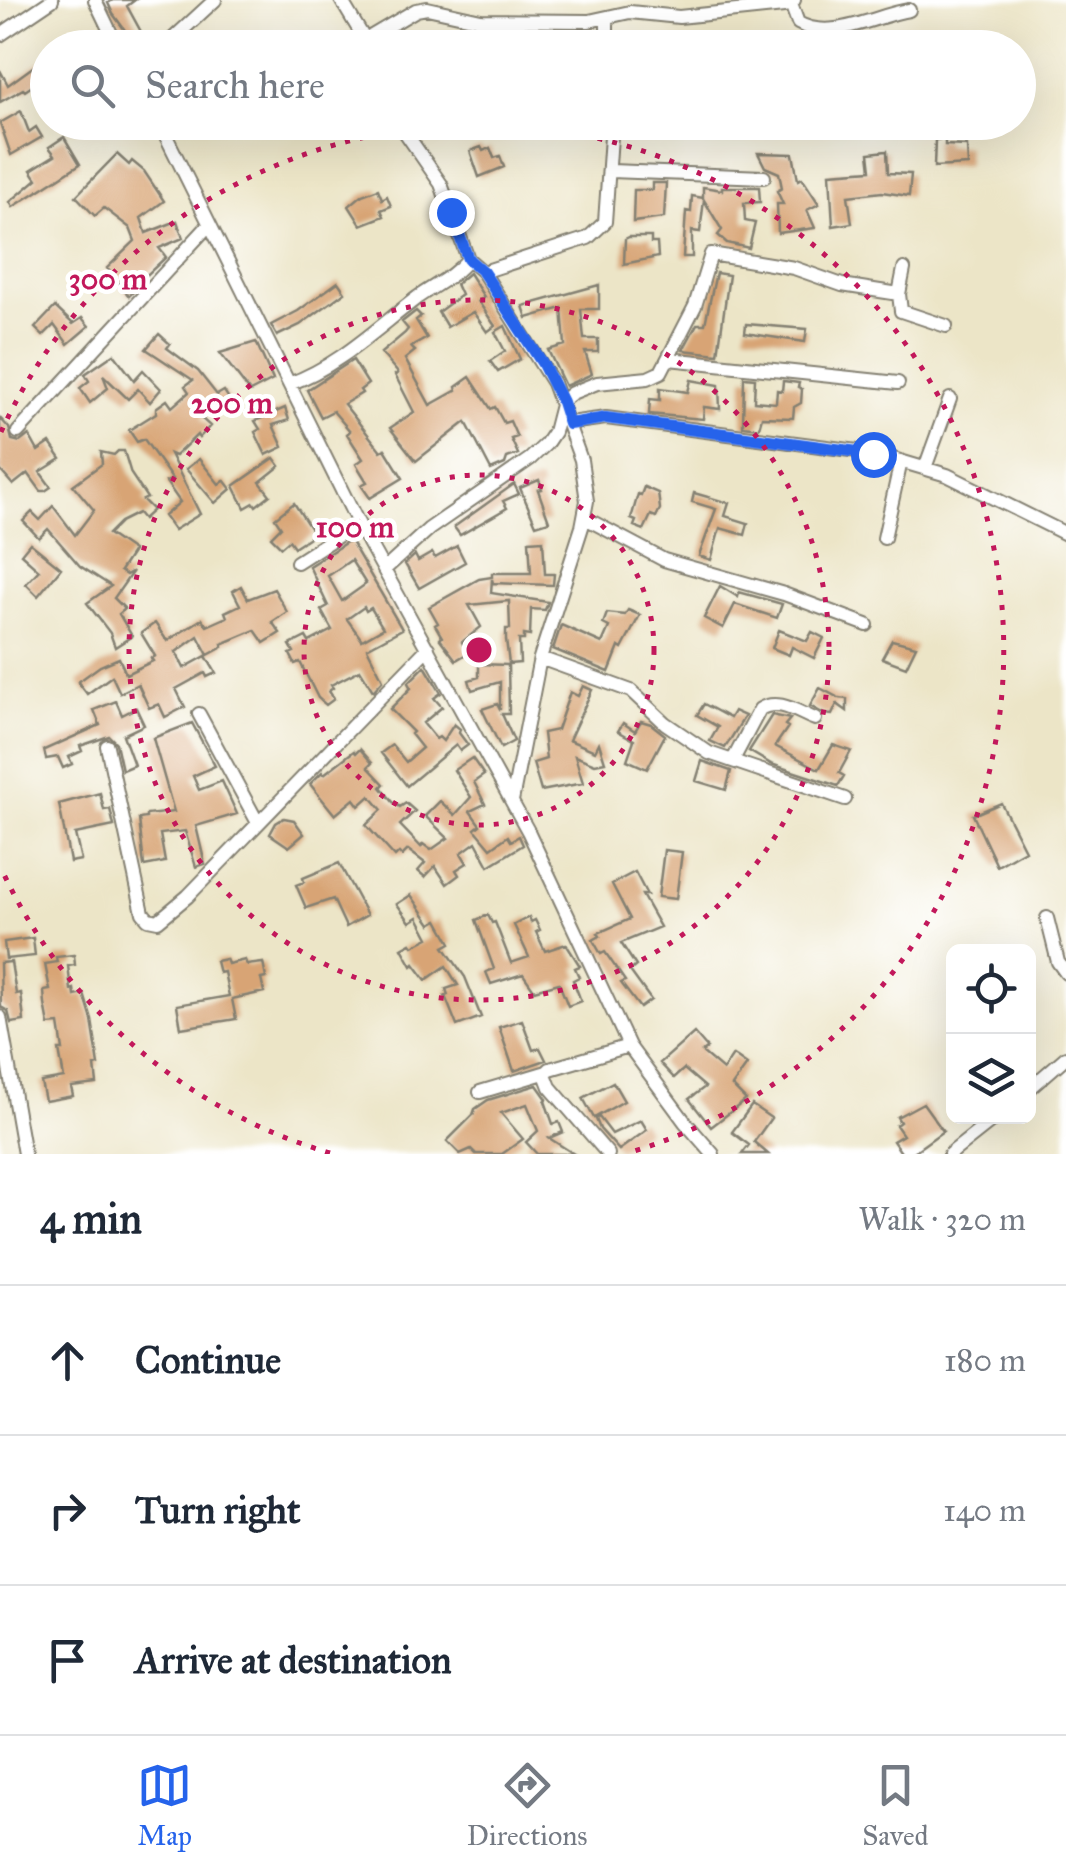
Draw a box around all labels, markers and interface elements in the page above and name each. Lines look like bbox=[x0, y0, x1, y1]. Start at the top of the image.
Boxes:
search box bbox=[30, 30, 1036, 140]
icon: search bbox=[65, 58, 120, 113]
text: Search here bbox=[145, 62, 325, 108]
route end bbox=[429, 190, 475, 236]
text: 300 m bbox=[69, 261, 148, 297]
text: 200 m bbox=[191, 385, 273, 421]
route start bbox=[851, 432, 897, 478]
text: 100 m bbox=[316, 509, 395, 545]
centre of rings bbox=[461, 632, 497, 668]
map controls bbox=[946, 944, 1036, 1124]
button: locate bbox=[946, 944, 1036, 1034]
button: layers bbox=[946, 1034, 1036, 1124]
text: 4 min bbox=[40, 1193, 142, 1245]
text: Walk · 320 m bbox=[858, 1200, 1026, 1239]
icon: ahead bbox=[40, 1333, 95, 1388]
text: Continue bbox=[135, 1337, 281, 1383]
text: 180 m bbox=[944, 1341, 1026, 1380]
icon: right bbox=[40, 1483, 95, 1538]
text: Turn right bbox=[135, 1487, 301, 1533]
text: 140 m bbox=[943, 1491, 1026, 1530]
icon: arrive bbox=[40, 1633, 95, 1688]
text: Arrive at destination bbox=[135, 1637, 452, 1683]
tab: Map bbox=[137, 1758, 192, 1853]
tab: Directions bbox=[467, 1758, 588, 1853]
tab: Saved bbox=[862, 1758, 929, 1853]

